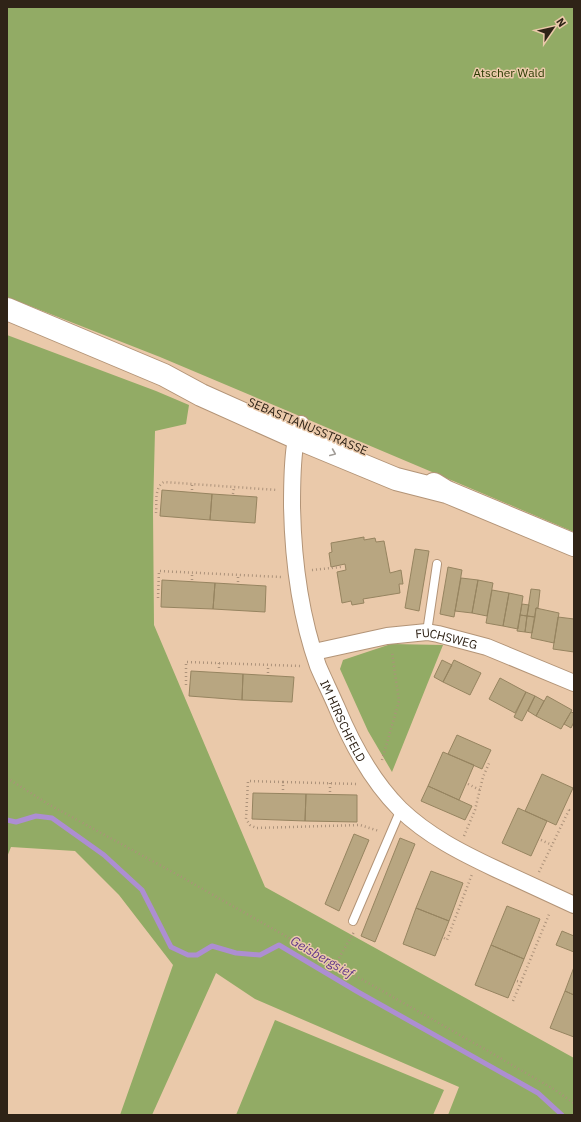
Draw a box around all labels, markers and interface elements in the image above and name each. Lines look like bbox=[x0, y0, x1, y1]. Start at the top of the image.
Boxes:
north arrow bbox=[533, 8, 573, 48]
text: N bbox=[553, 15, 569, 30]
park label: Atscher Wald bbox=[473, 65, 545, 80]
street label: SEBASTIANUSSTRASSE bbox=[246, 394, 370, 458]
one-way arrow bbox=[329, 448, 336, 456]
street label: FUCHSWEG bbox=[414, 624, 479, 652]
street label: IM HIRSCHFELD bbox=[318, 677, 370, 764]
water label: Geisbergsief bbox=[287, 932, 358, 983]

